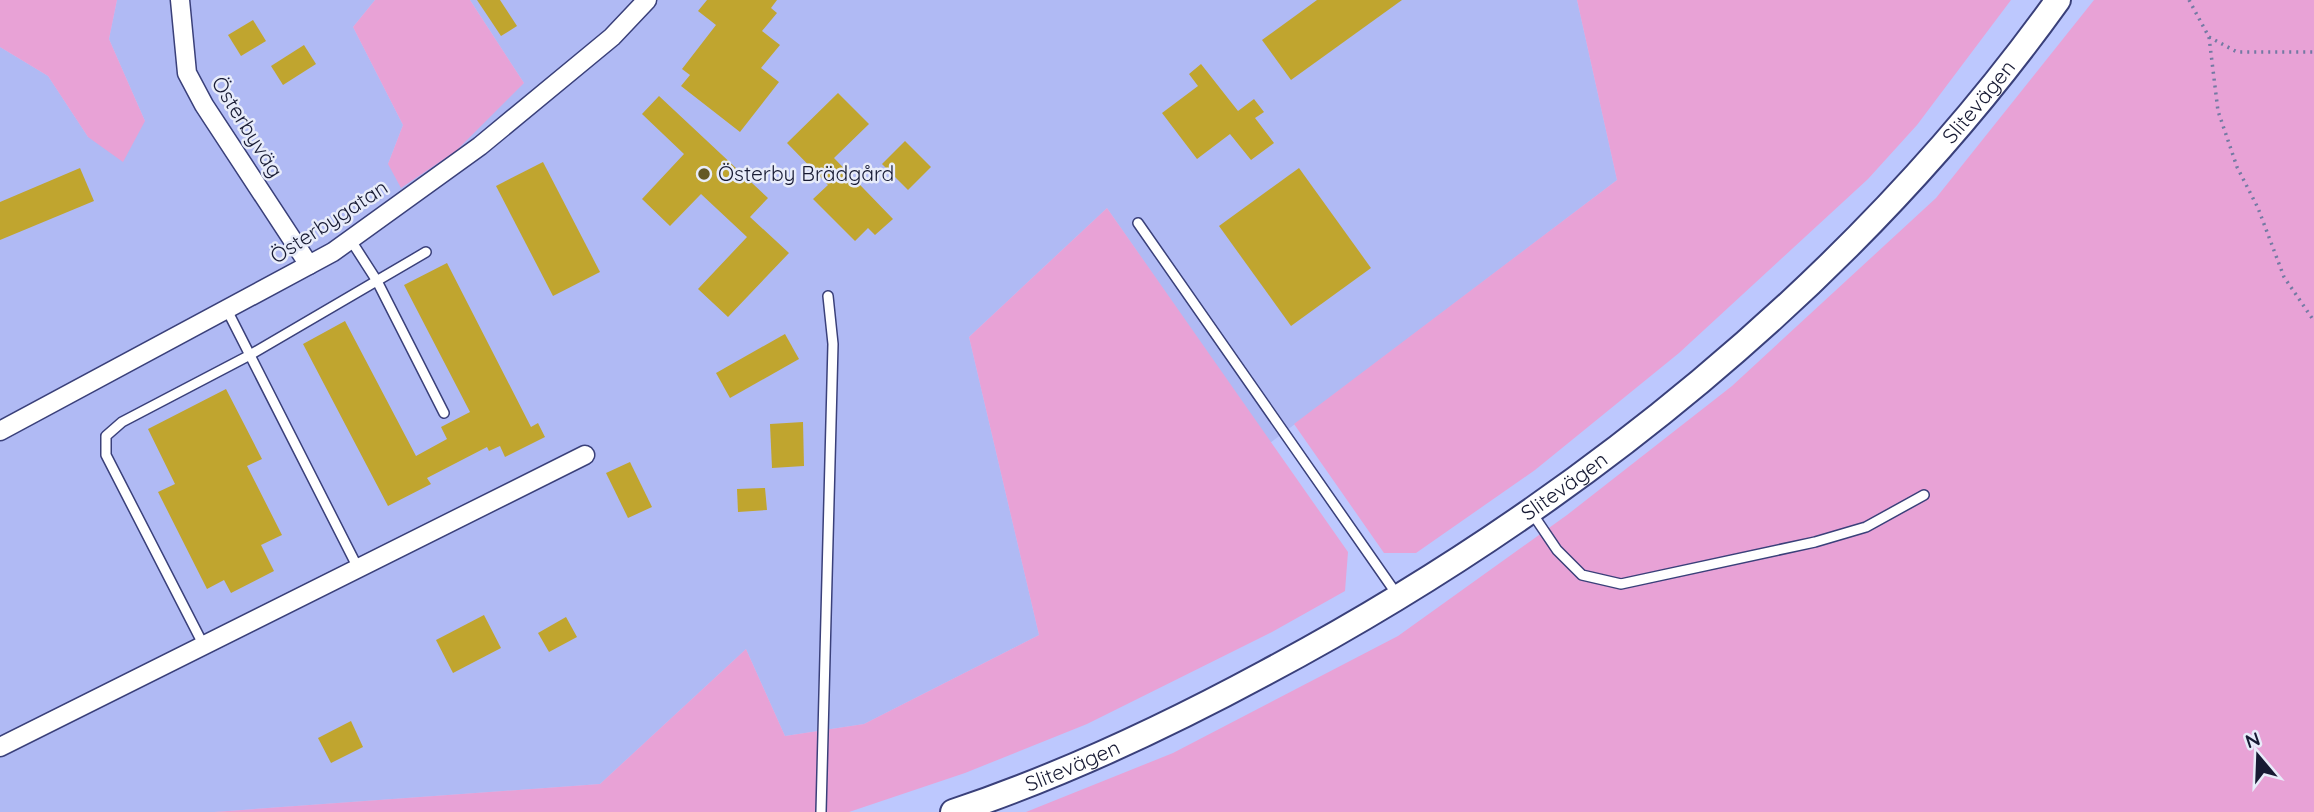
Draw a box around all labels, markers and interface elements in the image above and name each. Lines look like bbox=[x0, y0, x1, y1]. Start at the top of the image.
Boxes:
street label: Slitevägen bbox=[1936, 54, 2020, 148]
street label: Österbyväg bbox=[206, 71, 289, 182]
place label: Österby Brädgård bbox=[718, 160, 894, 186]
marker: Österby Brädgård bbox=[696, 166, 712, 182]
street label: Österbygatan bbox=[265, 174, 392, 269]
street label: Slitevägen bbox=[1516, 446, 1612, 526]
north arrow bbox=[2223, 721, 2293, 791]
text: N bbox=[2242, 726, 2263, 754]
street label: Slitevägen bbox=[1021, 734, 1124, 797]

